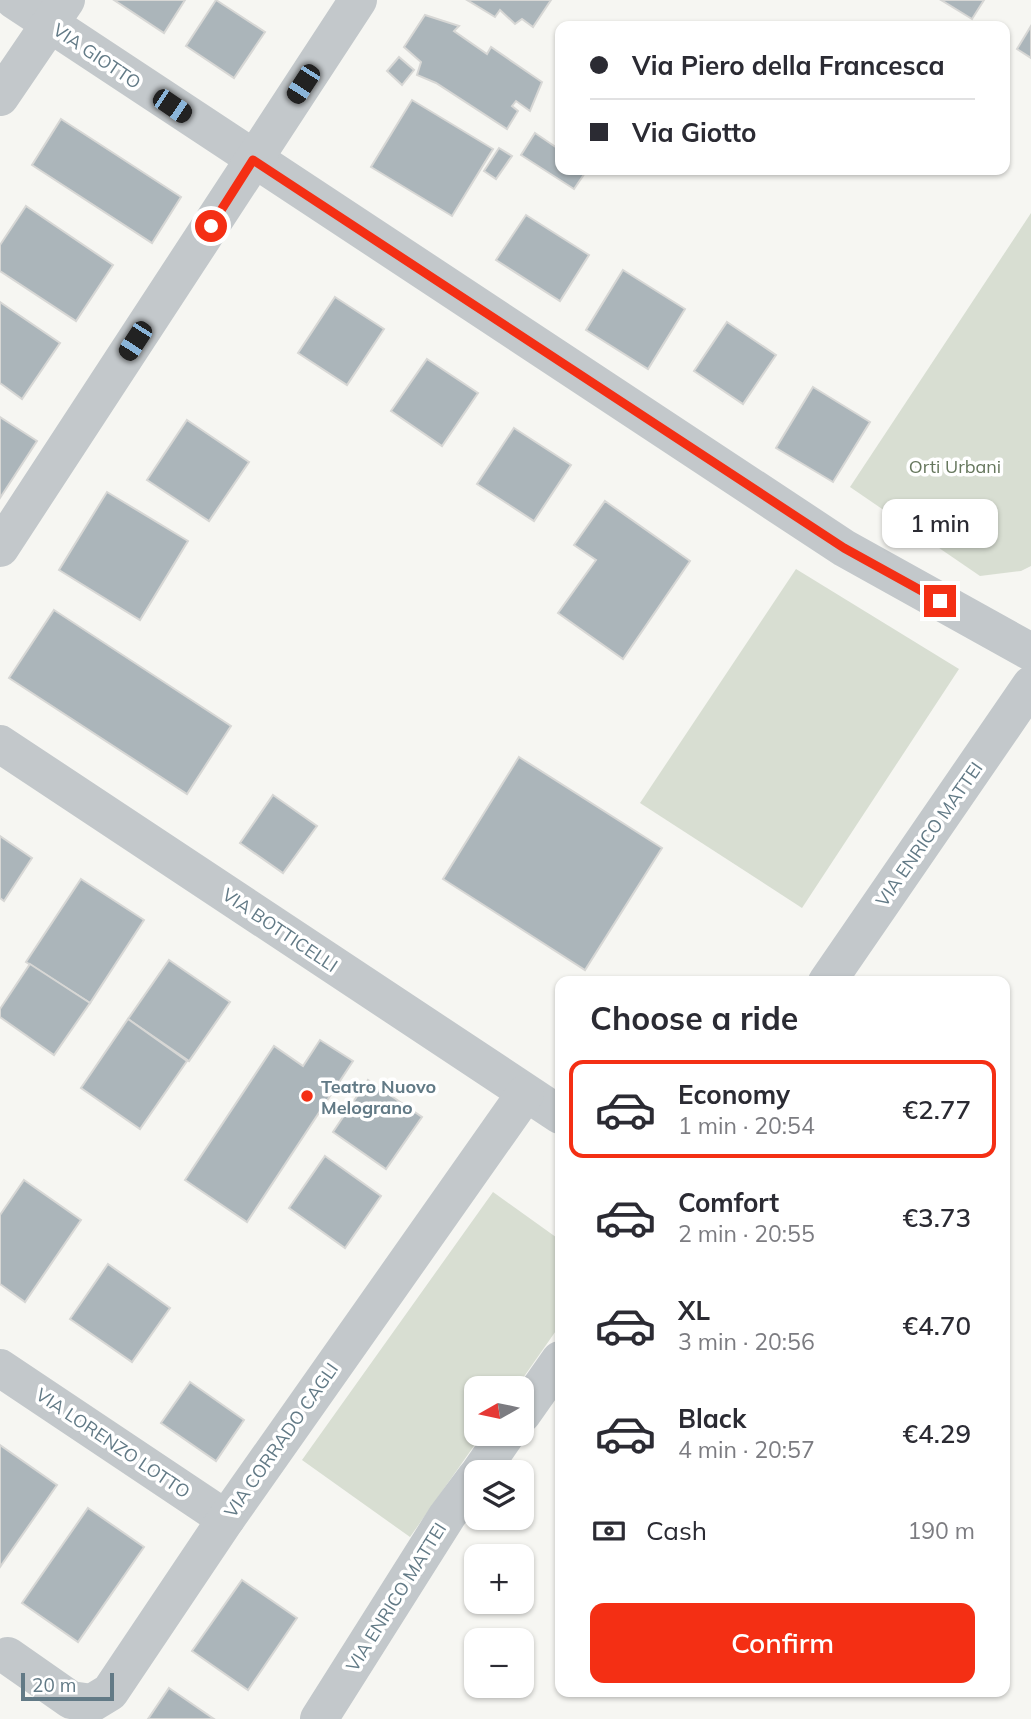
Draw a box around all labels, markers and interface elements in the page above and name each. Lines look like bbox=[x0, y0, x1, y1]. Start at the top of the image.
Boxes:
street label: VIA GIOTTO bbox=[49, 18, 145, 94]
text: Via Piero della Francesca bbox=[632, 49, 945, 82]
car bbox=[283, 61, 324, 107]
car bbox=[149, 86, 196, 126]
text: Via Giotto bbox=[632, 116, 756, 149]
route start bbox=[195, 210, 227, 242]
car bbox=[115, 318, 156, 364]
park label: Orti Urbani bbox=[909, 455, 1001, 478]
callout: 1 min bbox=[882, 500, 998, 548]
text: 1 min bbox=[910, 509, 970, 538]
route end bbox=[924, 585, 956, 617]
street label: VIA ENRICO MATTEI bbox=[870, 757, 988, 911]
street label: VIA BOTTICELLI bbox=[218, 883, 342, 977]
text: Choose a ride bbox=[590, 998, 798, 1038]
place label: Teatro Nuovo Melograno bbox=[321, 1075, 436, 1119]
icon: car bbox=[594, 1078, 657, 1141]
text: Economy bbox=[678, 1078, 790, 1111]
marker: Teatro Nuovo Melograno bbox=[299, 1088, 315, 1104]
text: €2.77 bbox=[902, 1093, 971, 1126]
text: 1 min · 20:54 bbox=[678, 1111, 815, 1140]
icon: car bbox=[594, 1186, 657, 1249]
text: Comfort bbox=[678, 1186, 779, 1219]
text: €3.73 bbox=[902, 1201, 971, 1234]
text: 2 min · 20:55 bbox=[678, 1219, 815, 1248]
icon: car bbox=[594, 1294, 657, 1357]
text: XL bbox=[678, 1294, 710, 1327]
text: €4.70 bbox=[902, 1309, 971, 1342]
text: 3 min · 20:56 bbox=[678, 1327, 815, 1356]
street label: VIA CORRADO CAGLI bbox=[219, 1358, 343, 1522]
north arrow bbox=[464, 1376, 534, 1446]
map controls bbox=[464, 1376, 534, 1698]
street label: VIA LORENZO LOTTO bbox=[32, 1383, 194, 1503]
icon: car bbox=[594, 1402, 657, 1465]
text: Black bbox=[678, 1402, 746, 1435]
text: €4.29 bbox=[902, 1417, 971, 1450]
text: 4 min · 20:57 bbox=[678, 1435, 815, 1464]
button: layers bbox=[464, 1460, 534, 1530]
icon: cash bbox=[590, 1512, 628, 1550]
text: Cash bbox=[646, 1514, 707, 1547]
text: 190 m bbox=[907, 1516, 975, 1545]
street label: VIA ENRICO MATTEI bbox=[341, 1518, 451, 1676]
button: + bbox=[464, 1544, 534, 1614]
button: Confirm bbox=[590, 1603, 975, 1683]
button: − bbox=[464, 1628, 534, 1698]
scale bar bbox=[21, 1670, 114, 1702]
text: 20 m bbox=[32, 1673, 76, 1697]

